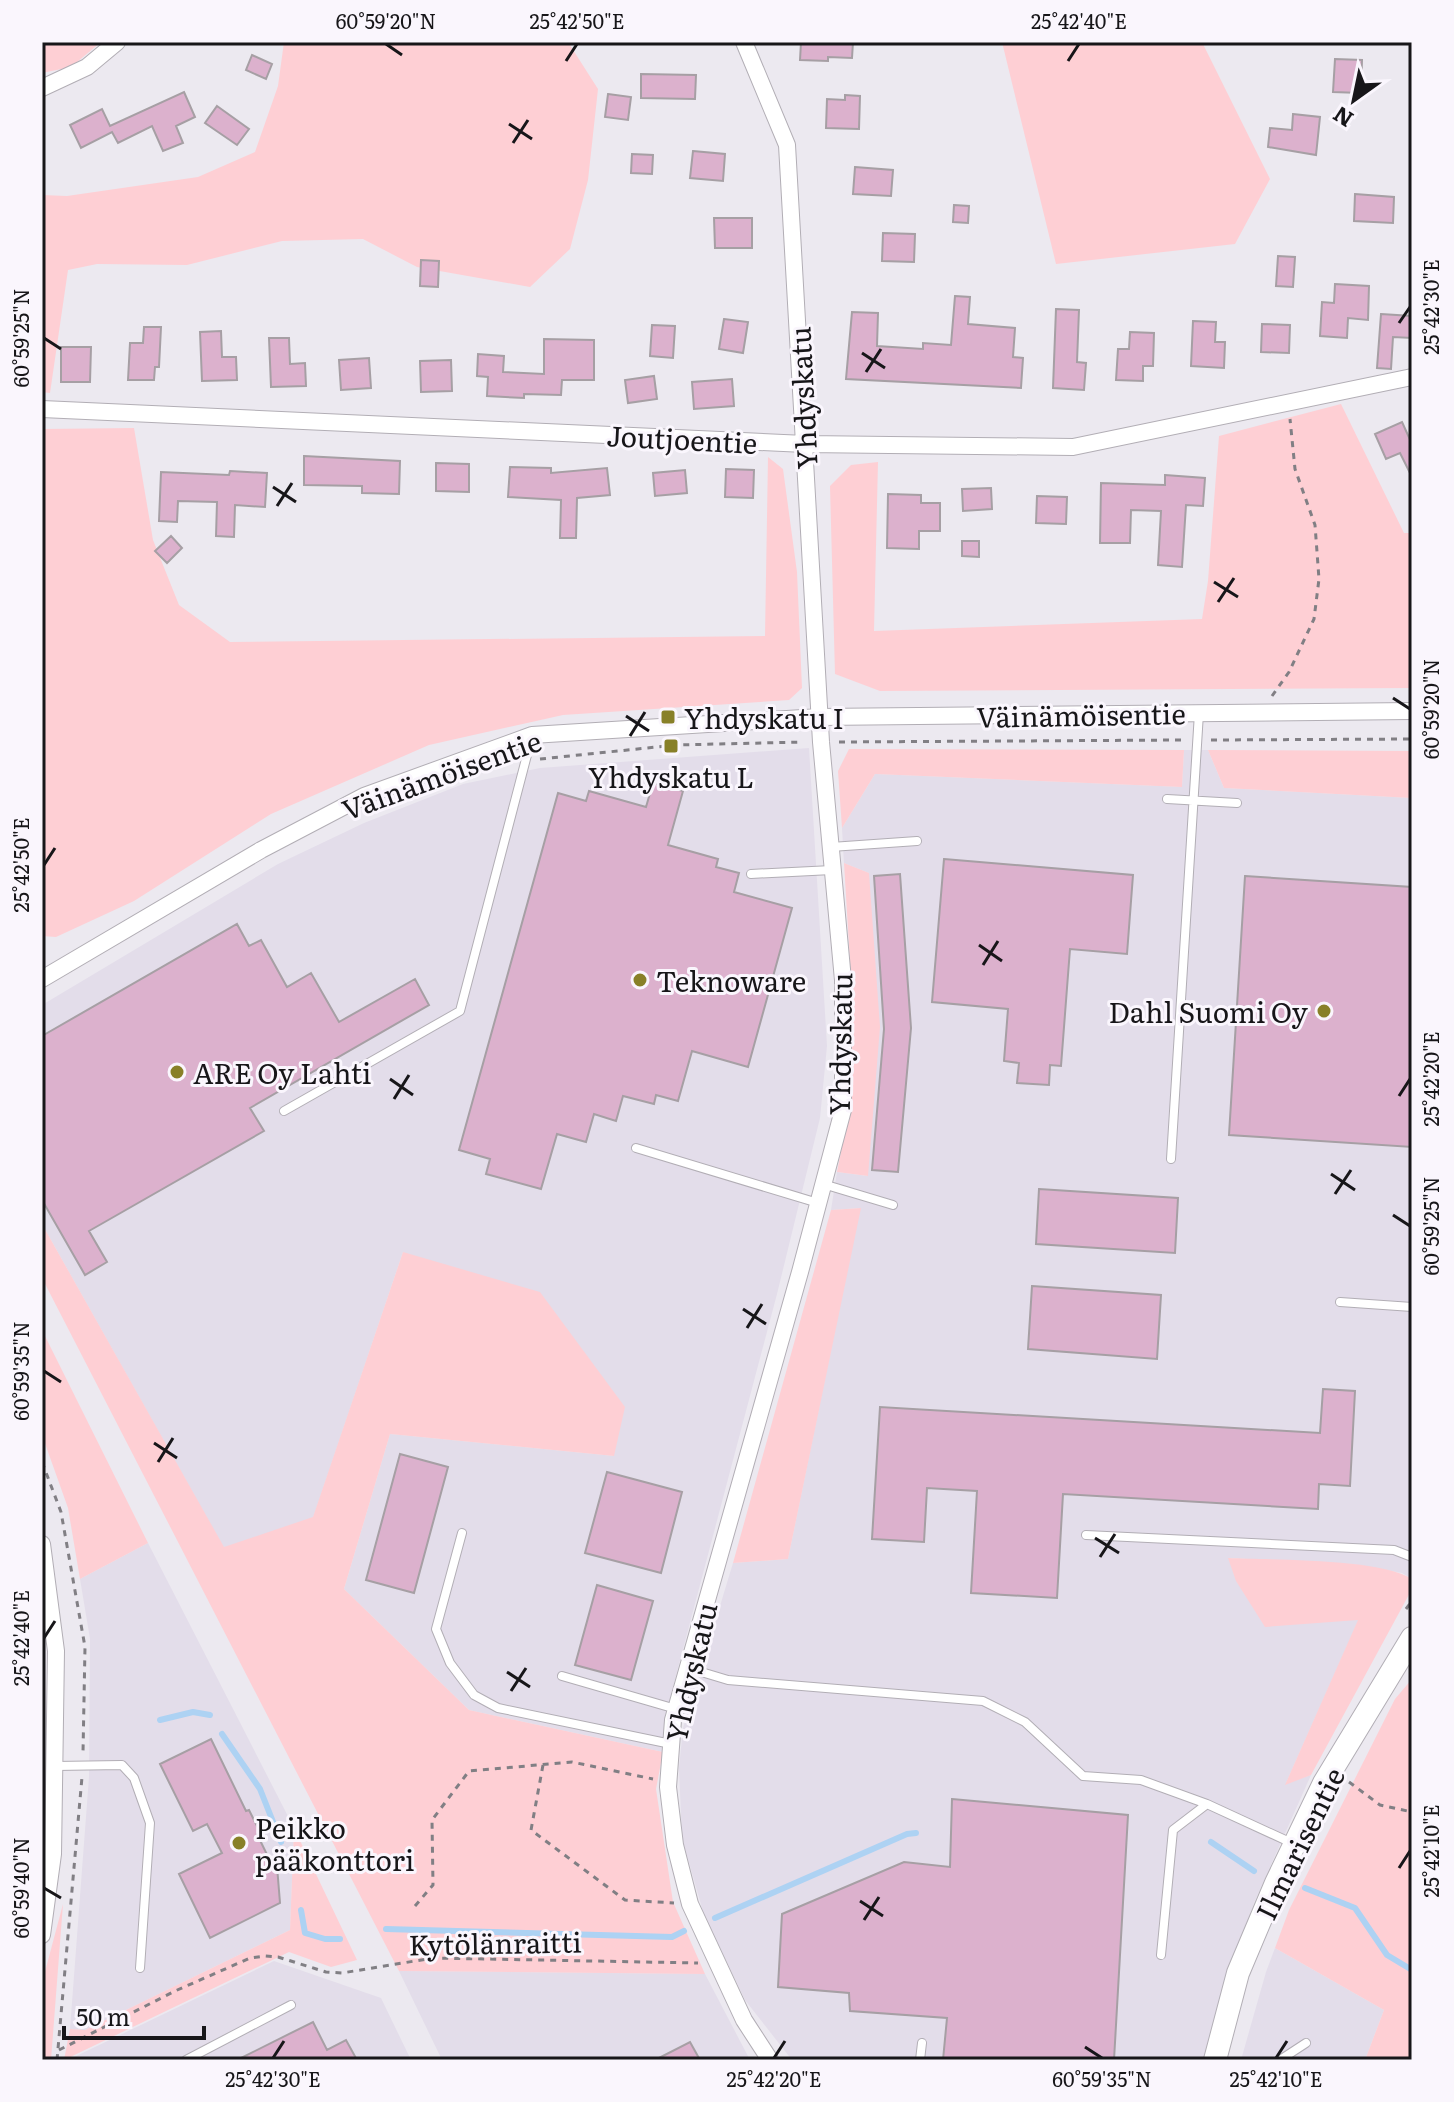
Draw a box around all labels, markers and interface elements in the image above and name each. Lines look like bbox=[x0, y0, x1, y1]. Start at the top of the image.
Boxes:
text: 60°59'20"N bbox=[336, 5, 436, 35]
text: 25°42'50"E bbox=[530, 5, 624, 35]
text: 25°42'40"E bbox=[1031, 5, 1127, 35]
north arrow bbox=[1314, 60, 1394, 140]
text: N bbox=[1326, 99, 1359, 137]
text: 25°42'30"E bbox=[1415, 259, 1445, 355]
text: 60°59'25"N bbox=[5, 289, 35, 387]
street label: Yhdyskatu bbox=[777, 326, 827, 470]
street label: Joutjoentie bbox=[605, 413, 759, 463]
text: 60°59'20"N bbox=[1415, 659, 1445, 759]
street label: Väinämöisentie bbox=[976, 691, 1186, 737]
place label: Yhdyskatu I bbox=[684, 696, 844, 738]
marker: Yhdyskatu I bbox=[659, 708, 677, 726]
street label: Väinämöisentie bbox=[335, 718, 547, 830]
marker: Yhdyskatu L bbox=[662, 737, 680, 755]
place label: Yhdyskatu L bbox=[588, 755, 754, 797]
text: 25°42'50"E bbox=[5, 818, 35, 912]
place label: Teknoware bbox=[656, 959, 806, 1001]
marker: Teknoware bbox=[631, 971, 649, 989]
street label: Yhdyskatu bbox=[817, 972, 861, 1116]
place label: Dahl Suomi Oy bbox=[1108, 990, 1309, 1032]
marker: Dahl Suomi Oy bbox=[1315, 1002, 1333, 1020]
text: 25°42'20"E bbox=[1415, 1032, 1445, 1126]
place label: ARE Oy Lahti bbox=[193, 1051, 371, 1093]
marker: ARE Oy Lahti bbox=[168, 1063, 186, 1081]
text: 60°59'25"N bbox=[1415, 1177, 1445, 1275]
text: 60°59'35"N bbox=[5, 1321, 35, 1421]
text: 25°42'40"E bbox=[5, 1590, 35, 1686]
street label: Yhdyskatu bbox=[653, 1598, 727, 1746]
street label: Ilmarisentie bbox=[1244, 1760, 1354, 1926]
text: 25°42'10"E bbox=[1415, 1805, 1445, 1897]
place label: Peikko pääkonttori bbox=[255, 1806, 414, 1880]
marker: Peikko pääkonttori bbox=[230, 1834, 248, 1852]
text: 60°59'40"N bbox=[5, 1837, 35, 1939]
street label: Kytölänraitti bbox=[408, 1919, 582, 1965]
scale bar bbox=[64, 1990, 204, 2040]
text: 50 m bbox=[76, 1998, 130, 2033]
text: 25°42'30"E bbox=[225, 2063, 321, 2093]
text: 25°42'20"E bbox=[727, 2063, 821, 2093]
text: 60°59'35"N bbox=[1052, 2063, 1152, 2093]
text: 25°42'10"E bbox=[1230, 2063, 1322, 2093]

